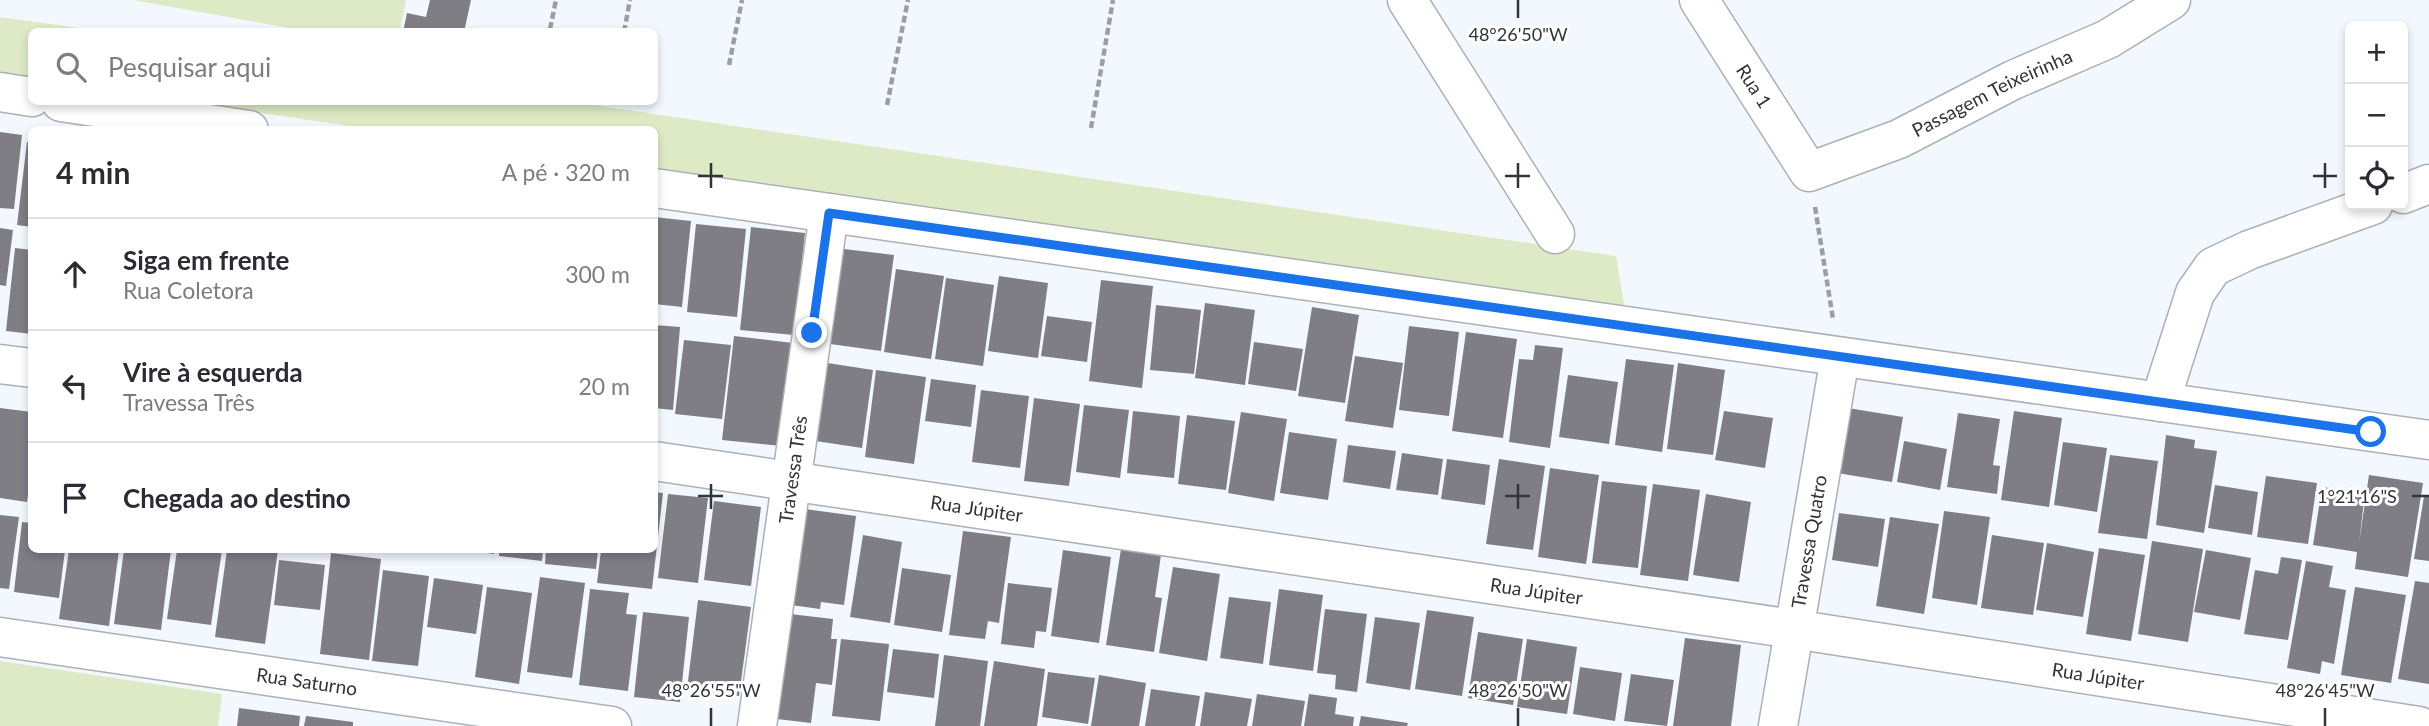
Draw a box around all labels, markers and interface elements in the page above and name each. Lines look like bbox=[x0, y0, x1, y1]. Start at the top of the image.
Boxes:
map controls bbox=[2345, 21, 2408, 210]
button: + bbox=[2345, 21, 2408, 84]
text: 48°26'50"W bbox=[1468, 23, 1568, 45]
search box bbox=[28, 28, 658, 105]
street label: Passagem Teixeirinha bbox=[1908, 44, 2076, 141]
icon: search bbox=[52, 48, 90, 86]
text: Pesquisar aqui bbox=[108, 51, 271, 83]
street label: Rua 1 bbox=[1732, 59, 1777, 112]
button: − bbox=[2345, 84, 2408, 147]
button: locate bbox=[2345, 147, 2408, 210]
text: 4 min bbox=[56, 154, 130, 190]
text: A pé · 320 m bbox=[502, 158, 630, 186]
text: Siga em frente bbox=[123, 244, 290, 276]
icon: ahead bbox=[56, 255, 94, 293]
text: 300 m bbox=[565, 260, 630, 288]
text: Rua Coletora bbox=[123, 276, 254, 304]
route end bbox=[796, 317, 827, 348]
text: Vire à esquerda bbox=[123, 356, 303, 388]
icon: left bbox=[56, 367, 94, 405]
text: 20 m bbox=[579, 372, 630, 400]
text: Travessa Três bbox=[123, 388, 255, 416]
street label: Travessa Três bbox=[774, 414, 811, 525]
route start bbox=[2355, 416, 2386, 447]
street label: Travessa Quatro bbox=[1786, 473, 1831, 610]
icon: arrive bbox=[56, 479, 94, 517]
text: Chegada ao destino bbox=[123, 482, 351, 514]
text: 1°21'16"S bbox=[2317, 485, 2397, 507]
street label: Rua Júpiter bbox=[929, 490, 1024, 526]
street label: Rua Júpiter bbox=[1489, 572, 1584, 609]
street label: Rua Júpiter bbox=[2050, 657, 2146, 694]
street label: Rua Saturno bbox=[255, 662, 359, 700]
text: 48°26'55"W bbox=[661, 679, 761, 701]
text: 48°26'50"W bbox=[1468, 679, 1568, 701]
text: 48°26'45"W bbox=[2275, 679, 2375, 701]

